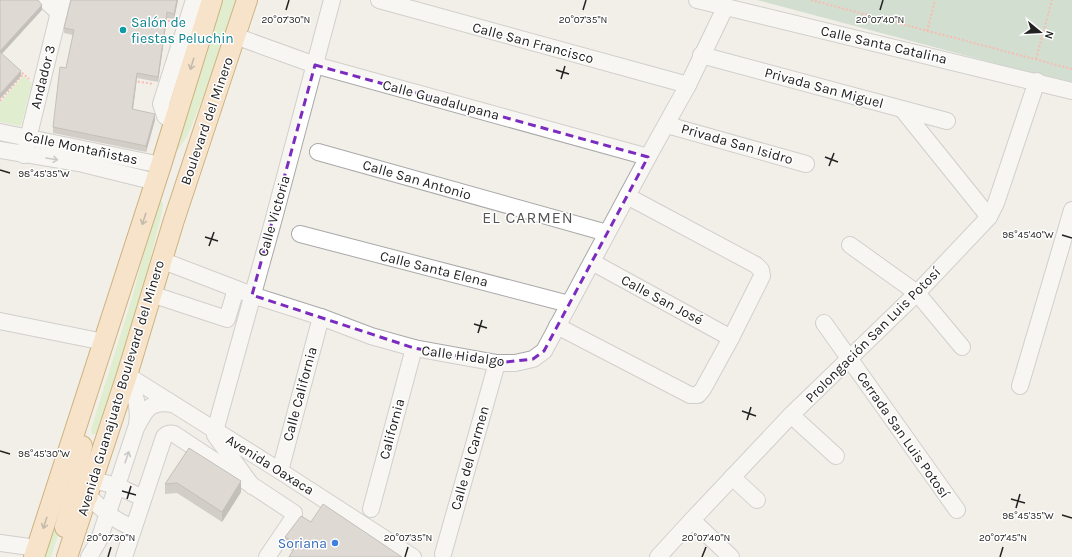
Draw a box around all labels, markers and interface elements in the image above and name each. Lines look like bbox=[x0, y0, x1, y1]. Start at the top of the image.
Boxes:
north arrow bbox=[1020, 12, 1060, 52]
place label: Salón de fiestas Peluchin bbox=[131, 14, 234, 47]
text: 20°07'30"N bbox=[262, 14, 310, 26]
text: 20°07'35"N bbox=[559, 14, 607, 26]
text: 20°07'40"N bbox=[856, 14, 904, 26]
street label: Calle San Francisco bbox=[471, 19, 595, 67]
street label: Calle Santa Catalina bbox=[819, 22, 949, 68]
marker: Salón de fiestas Peluchin bbox=[118, 25, 128, 35]
text: N bbox=[1042, 29, 1056, 41]
street label: Andador 3 bbox=[27, 43, 59, 111]
street label: Boulevard del Minero bbox=[177, 55, 237, 187]
one-way arrow bbox=[188, 57, 195, 70]
street label: Privada San Miguel bbox=[763, 64, 885, 112]
street label: Calle Guadalupana bbox=[381, 76, 501, 124]
street label: Privada San Isidro bbox=[679, 120, 795, 168]
street label: Calle Montañistas bbox=[23, 128, 139, 168]
one-way arrow bbox=[45, 155, 58, 163]
street label: Calle San Antonio bbox=[361, 156, 473, 204]
text: 98°45'35"W bbox=[18, 168, 70, 180]
street label: Calle Victoria bbox=[254, 173, 294, 259]
district label: EL CARMEN bbox=[482, 208, 574, 227]
one-way arrow bbox=[139, 213, 147, 225]
text: 98°45'40"W bbox=[1002, 229, 1054, 241]
street label: Calle Santa Elena bbox=[378, 247, 490, 291]
street label: Avenida Guanajuato Boulevard del Minero bbox=[74, 258, 168, 518]
street label: Prolongación San Luis Potosí bbox=[802, 263, 945, 406]
street label: Calle San José bbox=[618, 271, 706, 329]
street label: Calle Hidalgo bbox=[420, 342, 506, 370]
street label: Calle California bbox=[279, 345, 321, 443]
street label: Cerrada San Luis Potosí bbox=[853, 368, 954, 502]
street label: California bbox=[376, 397, 408, 461]
street label: Calle del Carmen bbox=[447, 404, 493, 512]
street label: Avenida Oaxaca bbox=[223, 431, 317, 499]
text: 98°45'30"W bbox=[18, 448, 70, 460]
one-way arrow bbox=[123, 451, 131, 463]
text: 98°45'35"W bbox=[1002, 510, 1054, 522]
one-way arrow bbox=[41, 516, 48, 529]
text: 20°07'30"N bbox=[87, 532, 135, 544]
text: 20°07'35"N bbox=[384, 532, 432, 544]
text: 20°07'40"N bbox=[682, 532, 730, 544]
text: 20°07'45"N bbox=[979, 532, 1027, 544]
place label: Soriana bbox=[278, 535, 327, 552]
marker: Soriana bbox=[330, 538, 340, 548]

